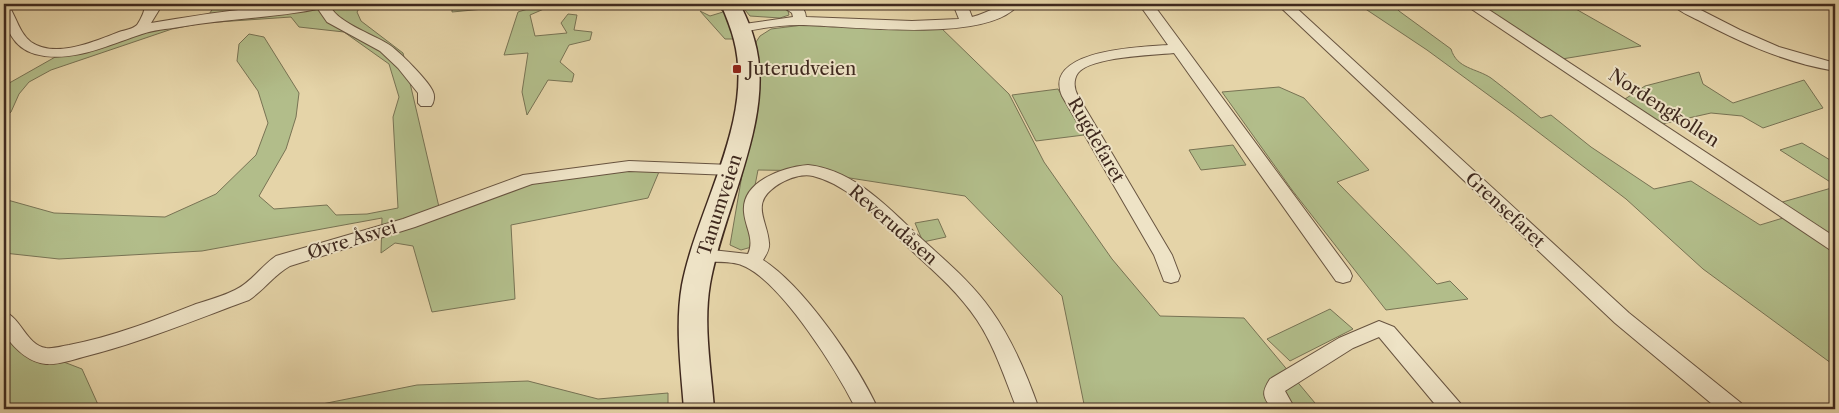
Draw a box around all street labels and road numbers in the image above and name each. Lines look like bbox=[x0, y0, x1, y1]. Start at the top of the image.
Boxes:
street label: Nordengkollen bbox=[1605, 64, 1723, 152]
street label: Rugdefaret bbox=[1063, 94, 1129, 187]
street label: Tanumveien bbox=[693, 151, 747, 259]
street label: Grensefaret bbox=[1461, 168, 1550, 253]
street label: Reverudåsen bbox=[844, 180, 942, 270]
street label: Øvre Åsvei bbox=[304, 215, 400, 264]

